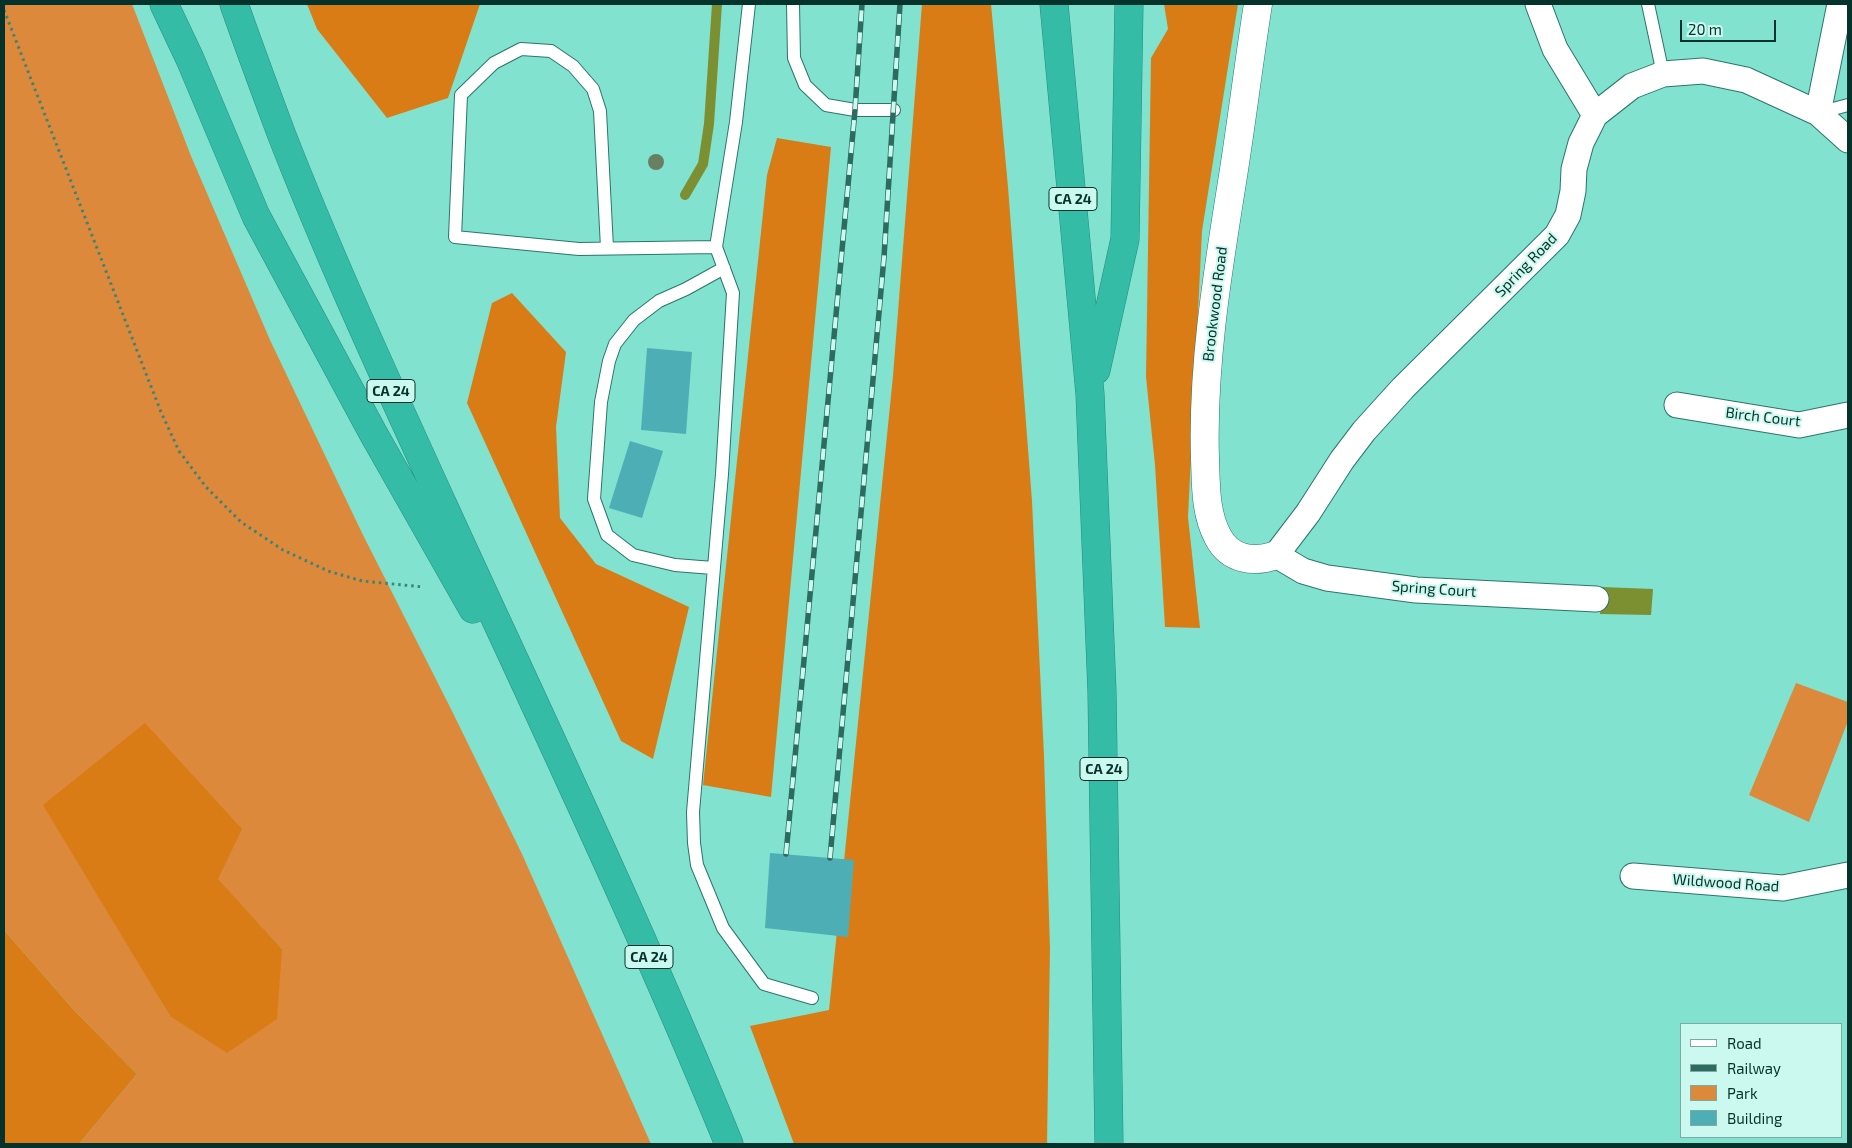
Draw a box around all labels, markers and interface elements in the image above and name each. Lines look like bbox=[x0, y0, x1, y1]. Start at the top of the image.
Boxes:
scale bar bbox=[1682, 10, 1778, 42]
text: 20 m bbox=[1688, 20, 1722, 38]
road number: CA 24 bbox=[1049, 188, 1097, 210]
street label: Spring Road bbox=[1491, 229, 1561, 301]
street label: Brookwood Road bbox=[1199, 246, 1231, 362]
road number: CA 24 bbox=[367, 380, 415, 402]
street label: Birch Court bbox=[1724, 403, 1802, 431]
street label: Spring Court bbox=[1391, 577, 1477, 601]
road number: CA 24 bbox=[1080, 758, 1128, 781]
street label: Wildwood Road bbox=[1672, 870, 1780, 896]
road number: CA 24 bbox=[625, 946, 673, 969]
legend bbox=[1680, 1023, 1842, 1138]
text: Road bbox=[1727, 1034, 1762, 1052]
text: Railway bbox=[1727, 1059, 1781, 1077]
text: Park bbox=[1727, 1084, 1758, 1102]
text: Building bbox=[1727, 1109, 1782, 1127]

